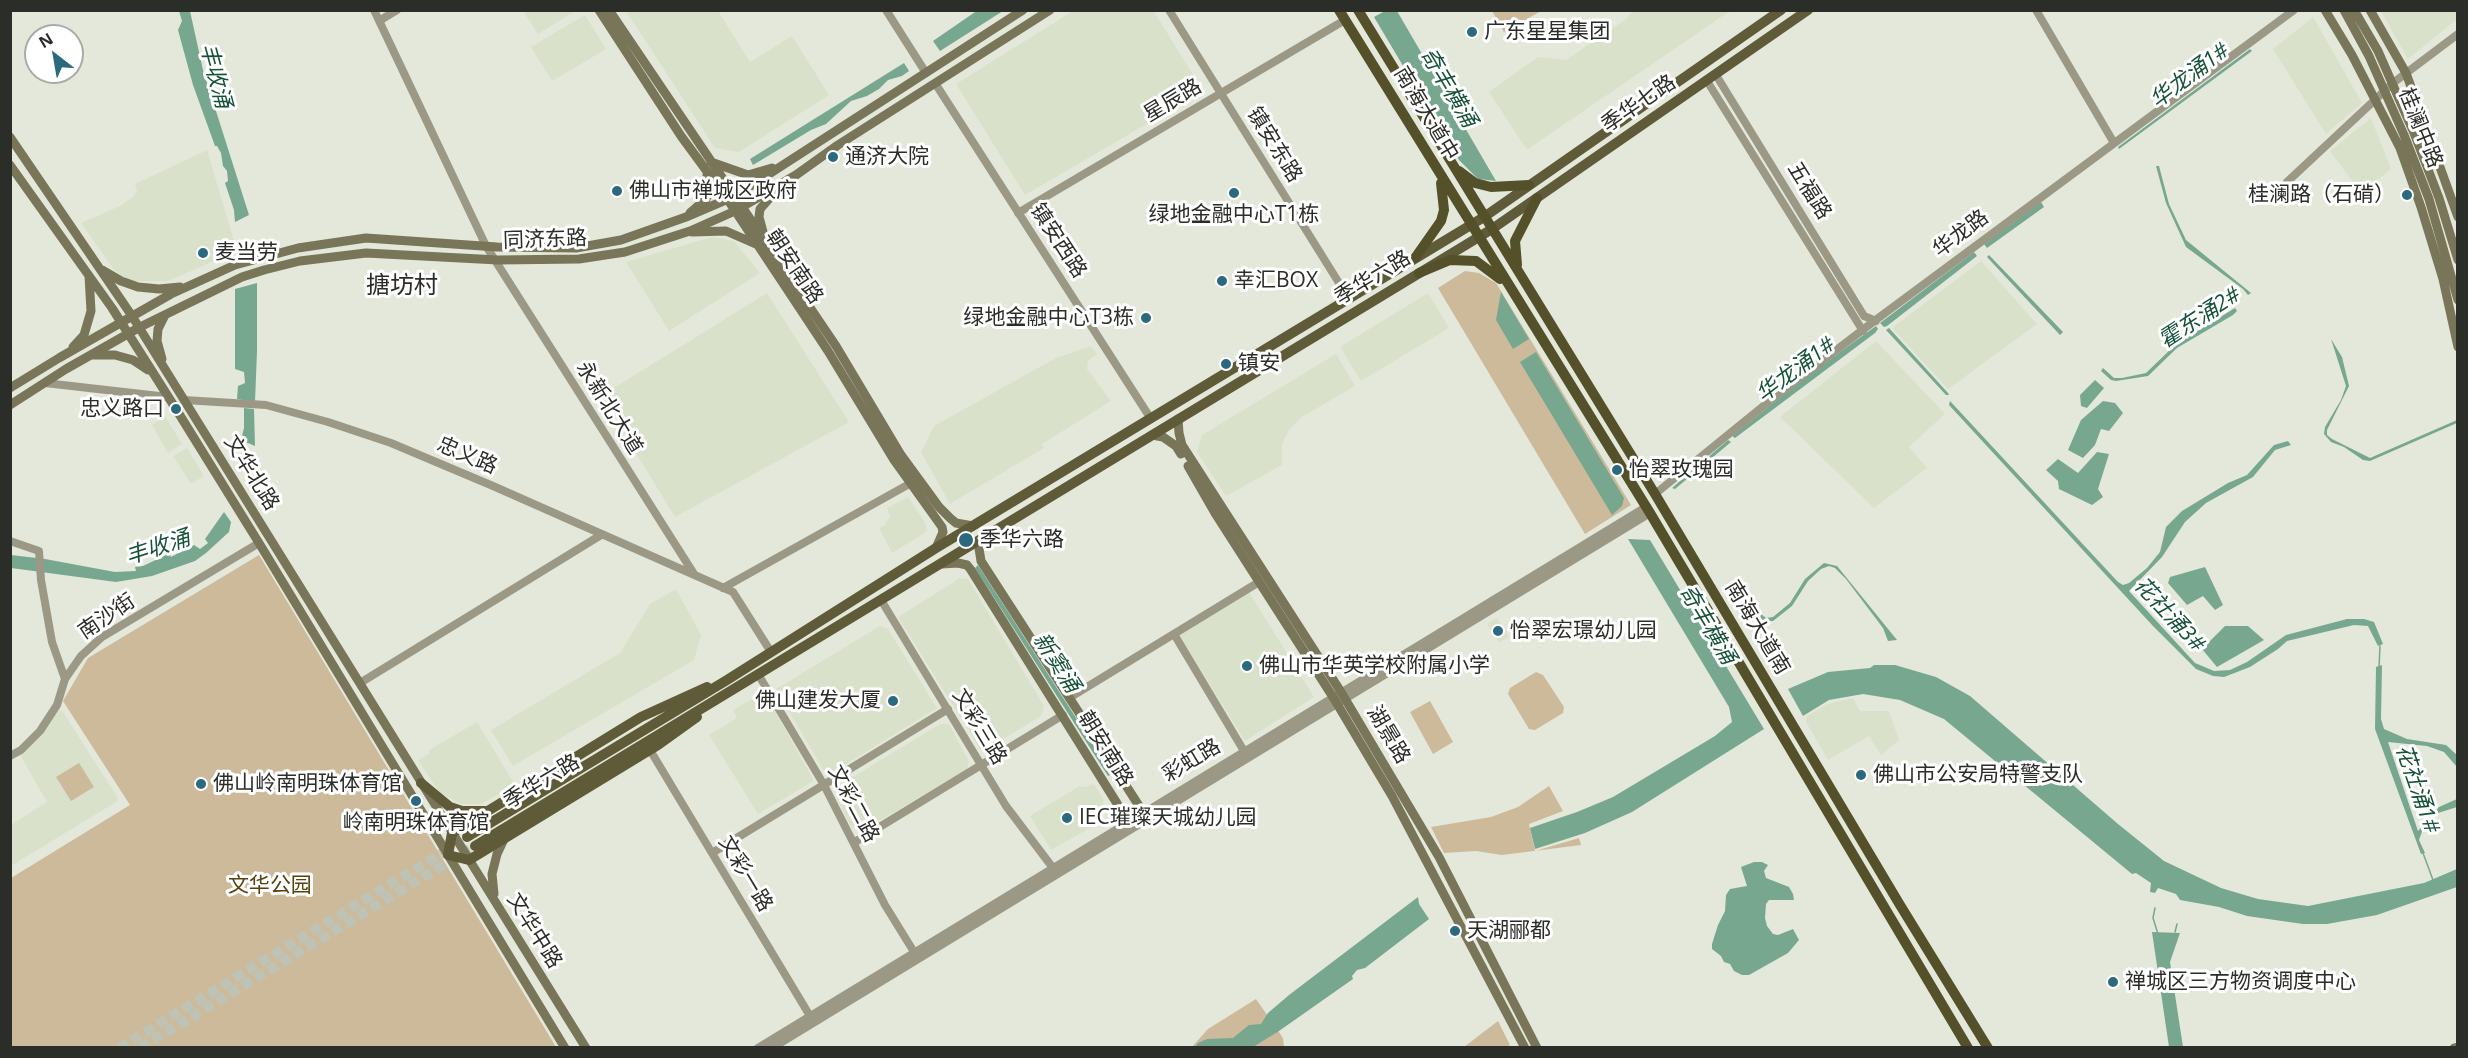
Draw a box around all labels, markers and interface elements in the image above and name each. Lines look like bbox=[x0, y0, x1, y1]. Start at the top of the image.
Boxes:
place label: 广东星星集团 bbox=[1484, 19, 1610, 45]
north arrow bbox=[24, 24, 84, 84]
marker: 广东星星集团 bbox=[1465, 25, 1479, 39]
text: N bbox=[35, 28, 57, 53]
water label: 华龙涌1# bbox=[2145, 38, 2235, 114]
water label: 丰收涌 bbox=[194, 41, 236, 111]
water label: 奇丰横涌 bbox=[1414, 43, 1482, 133]
street label: 南海大道中 bbox=[1388, 63, 1464, 165]
street label: 季华七路 bbox=[1597, 70, 1681, 138]
street label: 星辰路 bbox=[1140, 74, 1206, 128]
street label: 桂澜中路 bbox=[2393, 84, 2447, 172]
street label: 镇安东路 bbox=[1241, 103, 1307, 187]
place label: 通济大院 bbox=[845, 144, 929, 170]
marker: 通济大院 bbox=[826, 150, 840, 164]
street label: 五福路 bbox=[1782, 158, 1836, 224]
place label: 佛山市禅城区政府 bbox=[629, 178, 797, 204]
place label: 桂澜路（石𬒔） bbox=[2248, 182, 2395, 208]
marker: 佛山市禅城区政府 bbox=[610, 184, 624, 198]
marker: 绿地金融中心T1栋 bbox=[1227, 186, 1241, 200]
marker: 桂澜路（石𬒔） bbox=[2400, 188, 2414, 202]
street label: 镇安西路 bbox=[1025, 199, 1091, 283]
place label: 绿地金融中心T1栋 bbox=[1149, 202, 1319, 228]
street label: 华龙路 bbox=[1928, 205, 1994, 263]
street label: 朝安南路 bbox=[760, 225, 828, 309]
street label: 同济东路 bbox=[503, 226, 587, 254]
place label: 麦当劳 bbox=[215, 240, 278, 266]
marker: 麦当劳 bbox=[196, 246, 210, 260]
street label: 季华六路 bbox=[1331, 246, 1415, 310]
place label: 幸汇BOX bbox=[1234, 268, 1318, 294]
district label: 搪坊村 bbox=[366, 272, 438, 300]
marker: 幸汇BOX bbox=[1215, 274, 1229, 288]
water label: 霍东涌2# bbox=[2154, 282, 2246, 354]
place label: 绿地金融中心T3栋 bbox=[963, 305, 1134, 331]
marker: 绿地金融中心T3栋 bbox=[1139, 311, 1153, 325]
water label: 华龙涌1# bbox=[1751, 332, 1841, 408]
place label: 镇安 bbox=[1238, 351, 1280, 377]
street label: 永新北大道 bbox=[570, 357, 648, 459]
marker: 镇安 bbox=[1219, 357, 1233, 371]
place label: 忠义路口 bbox=[80, 396, 164, 422]
marker: 忠义路口 bbox=[169, 402, 183, 416]
street label: 文华北路 bbox=[218, 431, 284, 515]
street label: 忠义路 bbox=[433, 432, 501, 480]
place label: 怡翠玫瑰园 bbox=[1629, 457, 1734, 483]
marker: 怡翠玫瑰园 bbox=[1610, 463, 1624, 477]
water label: 丰收涌 bbox=[123, 525, 193, 571]
place label: 季华六路 bbox=[980, 527, 1064, 553]
marker: 季华六路 bbox=[957, 531, 975, 549]
water label: 花社涌3# bbox=[2128, 572, 2210, 658]
street label: 南海大道南 bbox=[1719, 577, 1795, 679]
water label: 奇丰横涌 bbox=[1673, 580, 1741, 670]
street label: 南沙街 bbox=[74, 589, 140, 645]
place label: 怡翠宏璟幼儿园 bbox=[1510, 618, 1657, 644]
marker: 怡翠宏璟幼儿园 bbox=[1491, 624, 1505, 638]
water label: 新窦涌 bbox=[1027, 628, 1085, 698]
place label: 佛山市华英学校附属小学 bbox=[1259, 653, 1490, 679]
marker: 佛山市华英学校附属小学 bbox=[1240, 659, 1254, 673]
street label: 文彩三路 bbox=[947, 685, 1011, 769]
place label: 佛山建发大厦 bbox=[755, 688, 881, 714]
marker: 佛山建发大厦 bbox=[886, 694, 900, 708]
street label: 湖景路 bbox=[1361, 702, 1415, 768]
street label: 朝安南路 bbox=[1072, 707, 1138, 791]
street label: 彩虹路 bbox=[1159, 734, 1225, 788]
water label: 花社涌1# bbox=[2390, 741, 2444, 837]
street label: 季华六路 bbox=[500, 750, 584, 814]
street label: 文彩二路 bbox=[822, 761, 884, 847]
place label: 佛山市公安局特警支队 bbox=[1873, 762, 2083, 788]
marker: 佛山市公安局特警支队 bbox=[1854, 768, 1868, 782]
place label: 佛山岭南明珠体育馆 bbox=[213, 771, 402, 797]
marker: 佛山岭南明珠体育馆 bbox=[194, 777, 208, 791]
marker: 岭南明珠体育馆 bbox=[409, 794, 423, 808]
place label: IEC璀璨天城幼儿园 bbox=[1079, 805, 1257, 831]
place label: 岭南明珠体育馆 bbox=[343, 810, 489, 836]
marker: IEC璀璨天城幼儿园 bbox=[1060, 811, 1074, 825]
street label: 文彩一路 bbox=[713, 832, 777, 916]
park label: 文华公园 bbox=[228, 873, 312, 899]
street label: 文华中路 bbox=[501, 889, 567, 973]
place label: 天湖郦都 bbox=[1467, 918, 1551, 944]
marker: 天湖郦都 bbox=[1448, 924, 1462, 938]
place label: 禅城区三方物资调度中心 bbox=[2125, 969, 2356, 995]
marker: 禅城区三方物资调度中心 bbox=[2106, 975, 2120, 989]

